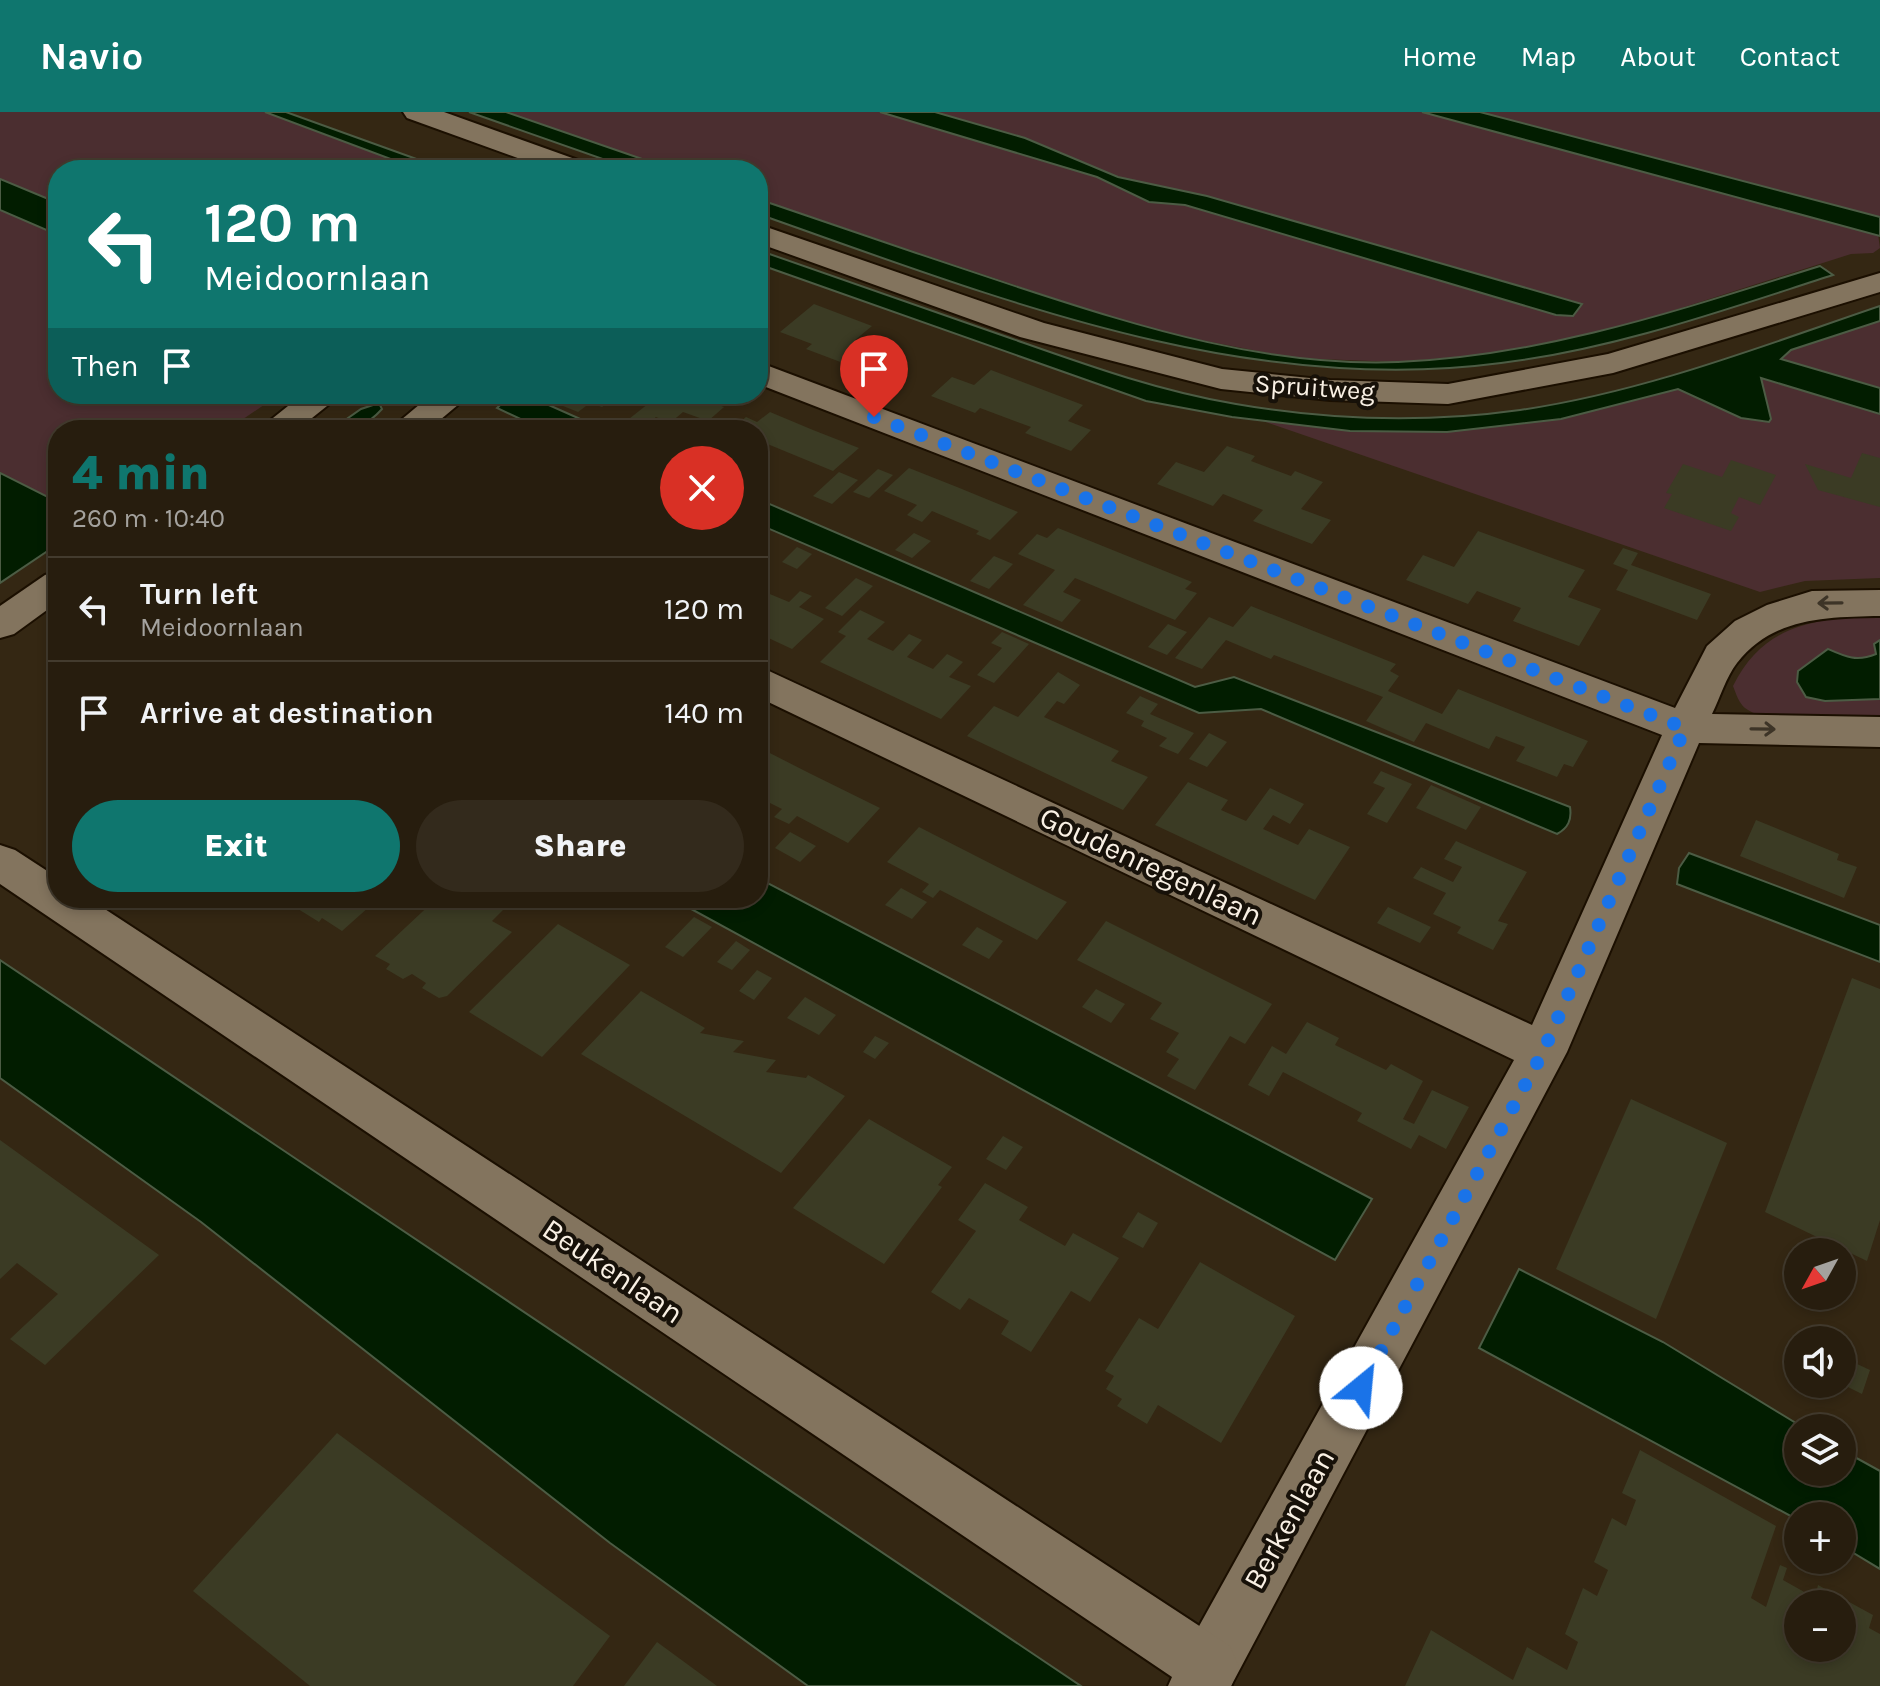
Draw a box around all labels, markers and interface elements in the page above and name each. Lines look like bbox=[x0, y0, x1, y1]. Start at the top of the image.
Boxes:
text: Navio bbox=[40, 34, 143, 79]
text: Home bbox=[1402, 40, 1477, 73]
text: Map bbox=[1521, 40, 1576, 73]
text: About bbox=[1620, 40, 1696, 73]
text: Contact bbox=[1740, 40, 1840, 73]
text: 120 m bbox=[204, 190, 361, 255]
icon: left bbox=[72, 192, 176, 296]
text: Meidoornlaan bbox=[204, 257, 431, 299]
pin bbox=[840, 335, 908, 417]
icon: arrive bbox=[155, 344, 199, 388]
icon: arrive bbox=[852, 347, 896, 391]
text: Then bbox=[72, 348, 139, 384]
street label: Spruitweg bbox=[1254, 368, 1376, 407]
text: 4 min bbox=[72, 445, 210, 501]
button: close bbox=[660, 446, 744, 530]
text: 260 m · 10:40 bbox=[72, 503, 225, 534]
text: Turn left bbox=[140, 576, 258, 612]
icon: left bbox=[72, 587, 116, 631]
text: 120 m bbox=[664, 591, 744, 627]
one-way arrow bbox=[1817, 596, 1844, 611]
text: Meidoornlaan bbox=[140, 612, 304, 643]
icon: arrive bbox=[72, 691, 116, 735]
text: Arrive at destination bbox=[140, 695, 434, 731]
text: 140 m bbox=[664, 695, 744, 731]
one-way arrow bbox=[1749, 722, 1776, 737]
street label: Goudenregenlaan bbox=[1034, 799, 1268, 933]
button: Exit bbox=[72, 800, 400, 892]
button: Share bbox=[416, 800, 744, 892]
street label: Beukenlaan bbox=[536, 1211, 690, 1331]
north arrow bbox=[1784, 1238, 1856, 1310]
map controls bbox=[1784, 1238, 1856, 1662]
button: sound bbox=[1784, 1326, 1856, 1398]
position arrow bbox=[1319, 1346, 1403, 1430]
button: layers bbox=[1784, 1414, 1856, 1486]
street label: Berkenlaan bbox=[1236, 1443, 1342, 1595]
button: + bbox=[1784, 1502, 1856, 1574]
button: − bbox=[1784, 1590, 1856, 1662]

